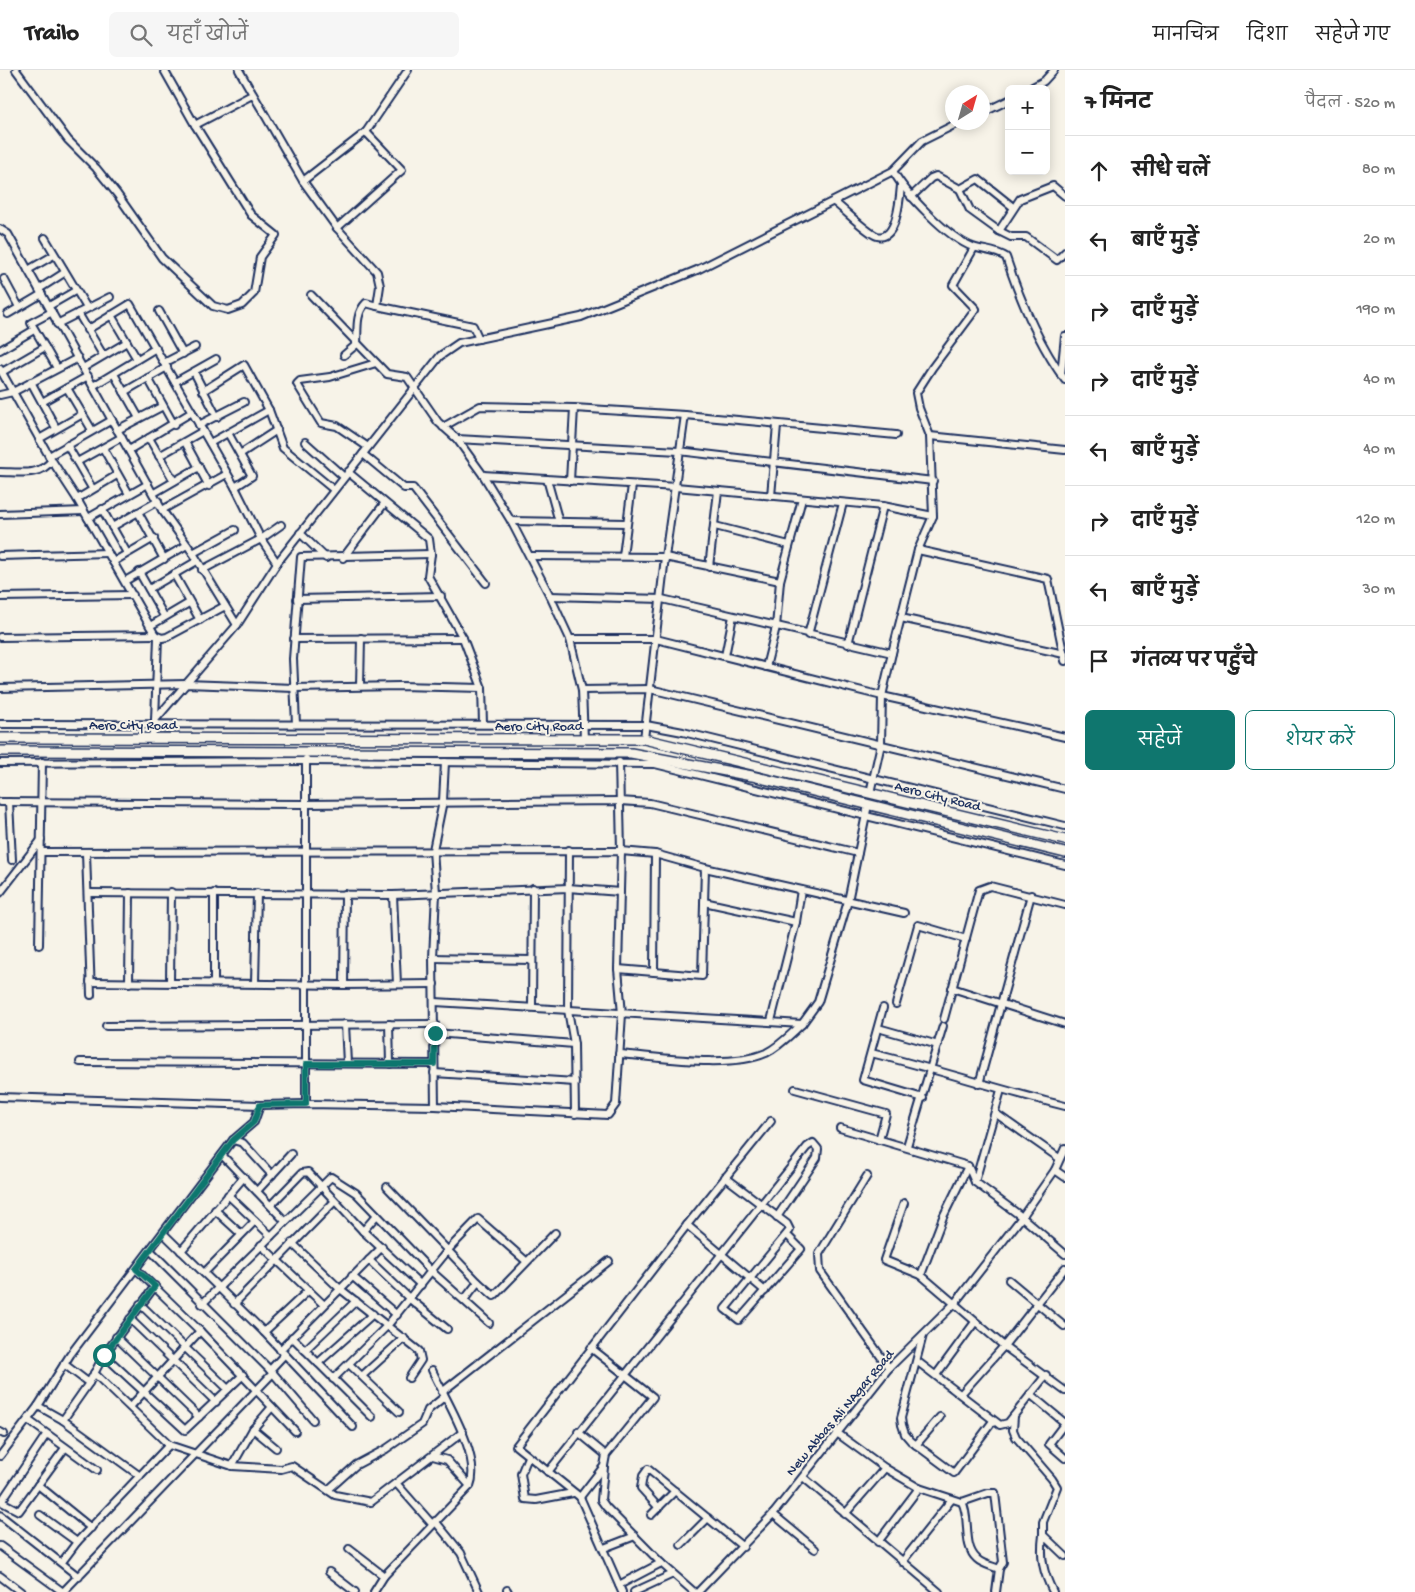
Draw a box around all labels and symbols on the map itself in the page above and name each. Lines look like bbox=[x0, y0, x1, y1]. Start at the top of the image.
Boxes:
north arrow bbox=[945, 85, 990, 130]
street label: Aero City Road bbox=[89, 718, 179, 735]
street label: Aero City Road bbox=[495, 719, 585, 736]
street label: Aero City Road bbox=[893, 779, 984, 817]
route end bbox=[424, 1022, 447, 1045]
route start bbox=[93, 1344, 116, 1367]
street label: New Abbas Ali NAgar Road bbox=[783, 1346, 900, 1480]

